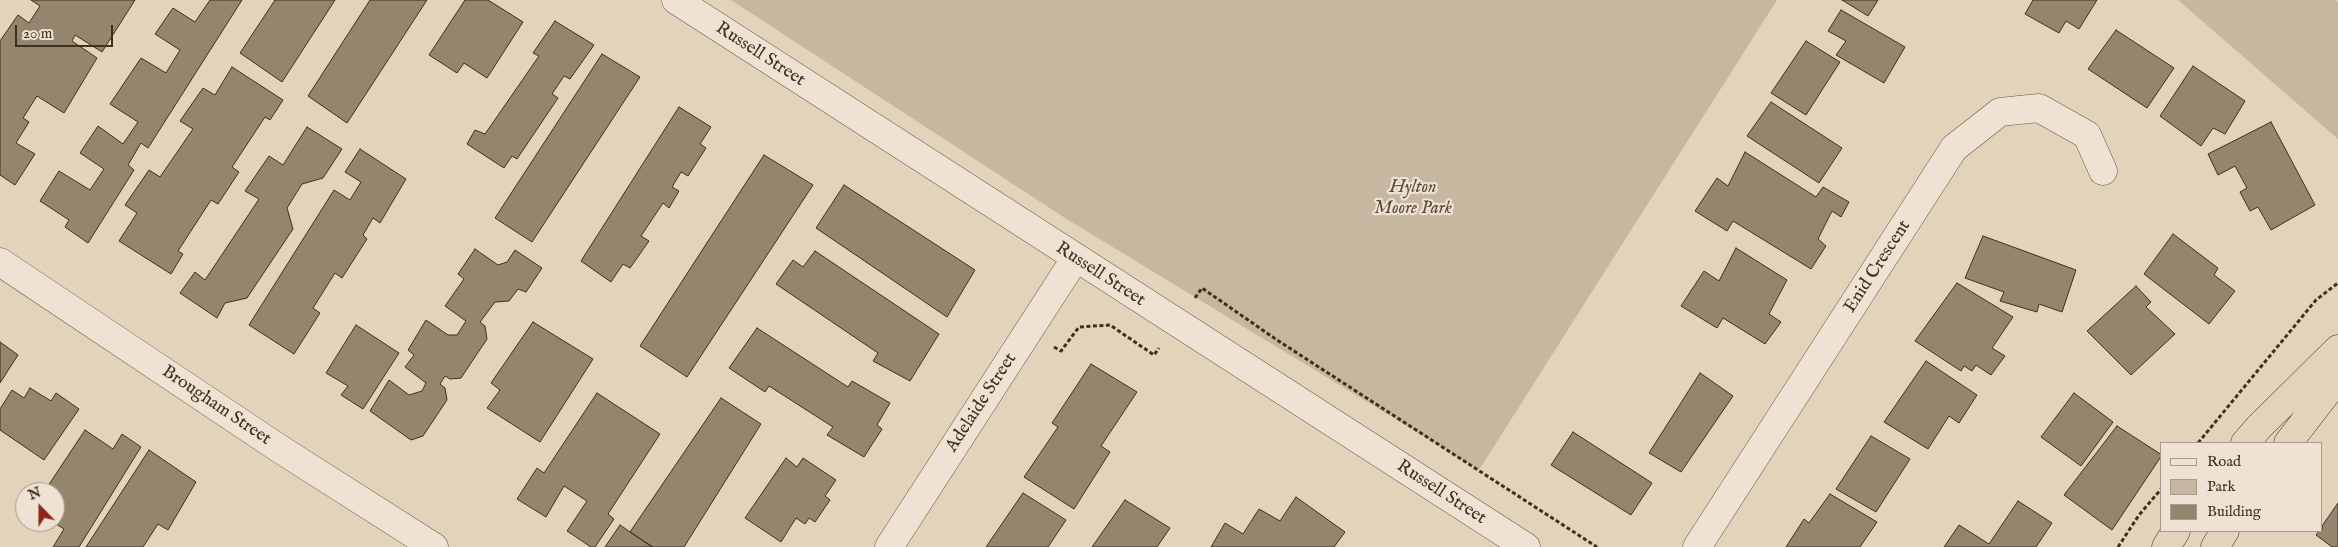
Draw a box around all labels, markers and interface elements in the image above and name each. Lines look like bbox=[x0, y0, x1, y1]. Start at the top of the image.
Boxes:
scale bar bbox=[18, 15, 115, 47]
street label: Russell Street bbox=[711, 18, 809, 92]
text: 20 m bbox=[23, 24, 52, 43]
park label: Hylton Moore Park bbox=[1374, 177, 1452, 220]
street label: Enid Crescent bbox=[1840, 217, 1916, 317]
street label: Russell Street bbox=[1051, 238, 1149, 312]
street label: Adelaide Street bbox=[942, 349, 1022, 457]
street label: Brougham Street bbox=[157, 361, 275, 451]
legend bbox=[2160, 442, 2323, 532]
text: Road bbox=[2207, 452, 2241, 471]
street label: Russell Street bbox=[1392, 456, 1490, 530]
text: Park bbox=[2207, 477, 2236, 496]
north arrow bbox=[15, 482, 65, 532]
text: N bbox=[26, 483, 44, 505]
text: Building bbox=[2207, 502, 2261, 521]

